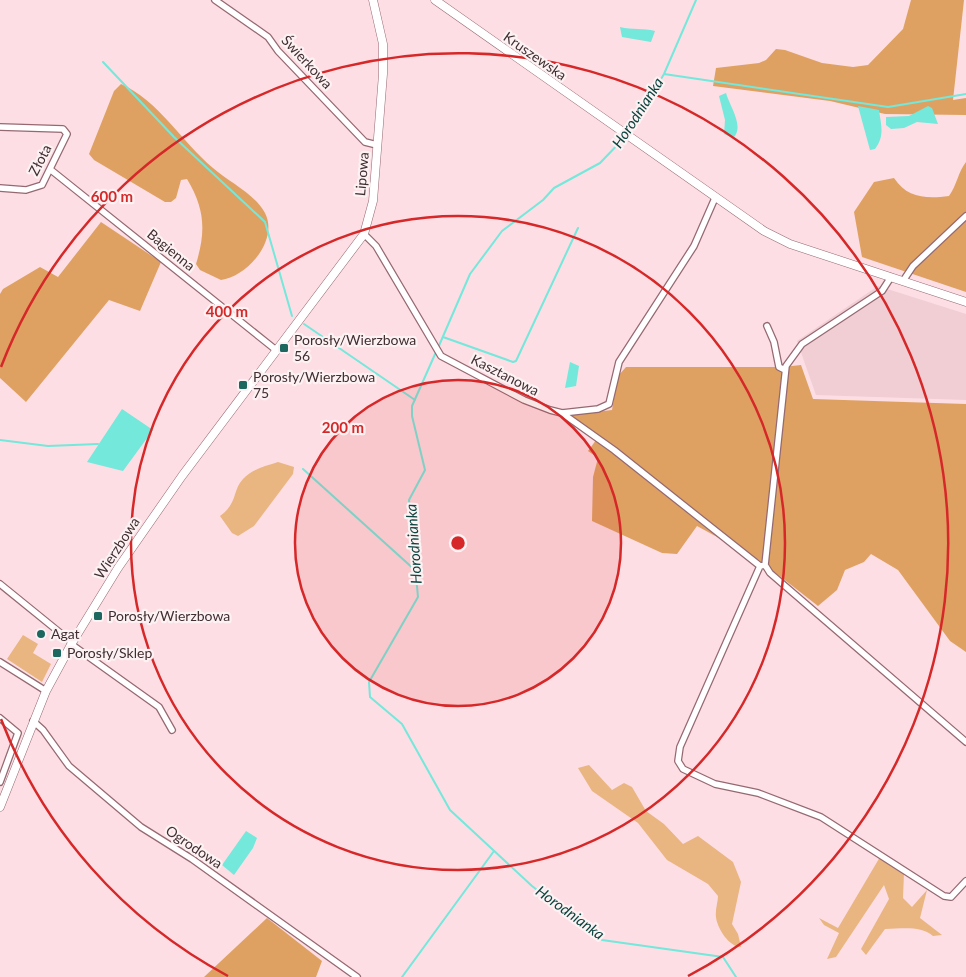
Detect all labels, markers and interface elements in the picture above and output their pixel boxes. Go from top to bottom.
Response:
street label: Kruszewska [501,28,570,83]
street label: Świerkowa [278,31,336,92]
water label: Horodnianka [608,74,667,151]
street label: Złota [25,141,55,178]
street label: Lipowa [351,151,372,197]
text: 600 m [91,187,133,205]
street label: Bagienna [144,225,199,274]
text: 400 m [206,302,248,320]
place label: Porosły/Wierzbowa 56 [294,331,416,364]
marker: Porosły/Wierzbowa 56 [278,342,290,354]
street label: Kasztanowa [468,350,542,399]
place label: Porosły/Wierzbowa 75 [253,368,375,401]
marker: Porosły/Wierzbowa 75 [237,379,249,391]
text: 200 m [322,418,364,436]
water label: Horodnianka [401,503,425,585]
street label: Wierzbowa [90,514,143,582]
centre of rings [449,534,467,552]
place label: Porosły/Wierzbowa [108,607,230,624]
marker: Porosły/Wierzbowa [92,610,104,622]
place label: Agat [51,625,80,642]
marker: Agat [35,628,47,640]
place label: Porosły/Sklep [67,644,152,661]
marker: Porosły/Sklep [51,647,63,659]
street label: Ogrodowa [163,821,226,872]
water label: Horodnianka [533,881,609,943]

